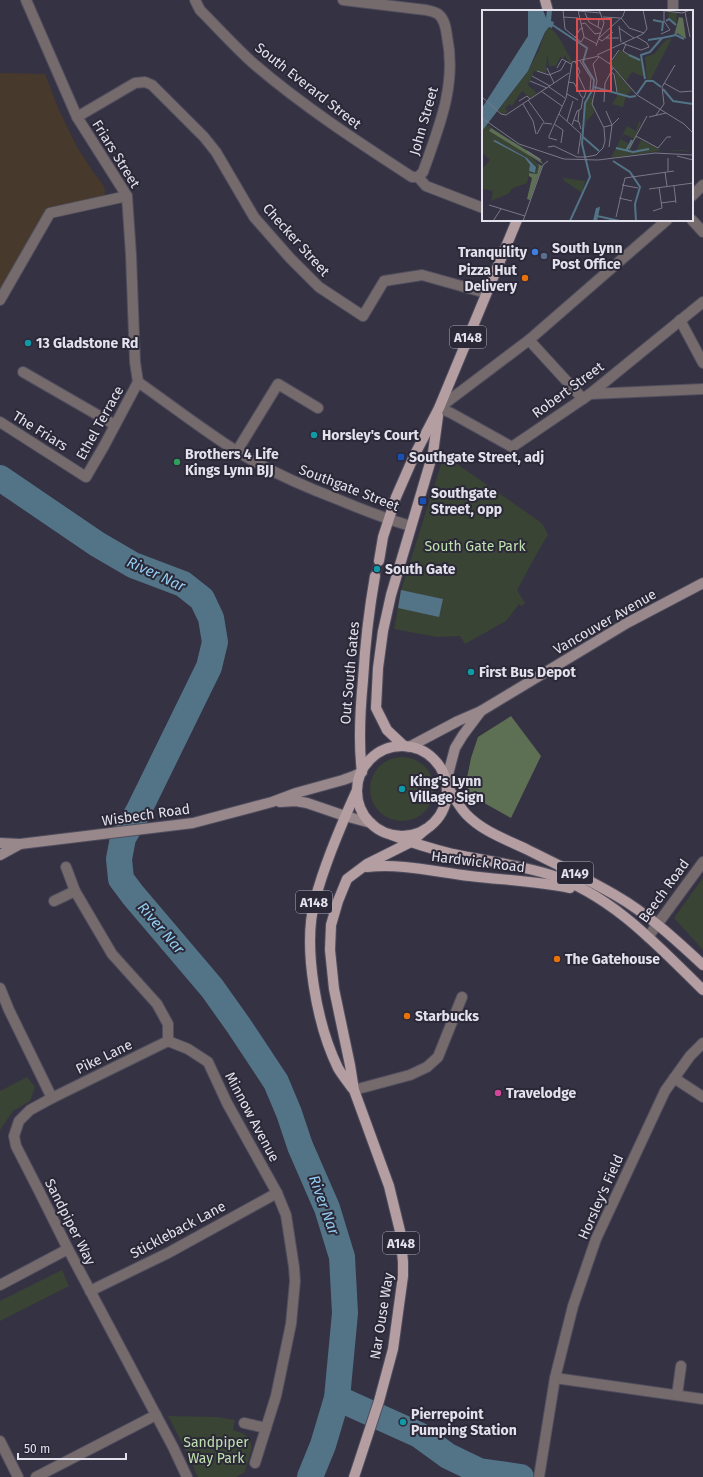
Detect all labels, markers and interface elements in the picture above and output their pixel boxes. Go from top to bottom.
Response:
inset map [482,10,693,221]
street label: South Everard Street [251,39,365,133]
street label: John Street [406,84,442,157]
street label: Friars Street [88,117,144,192]
street label: Checker Street [259,200,334,281]
place label: South Lynn Post Office [552,240,623,273]
place label: Tranquility [458,244,528,261]
marker: Tranquility [530,247,540,257]
marker: South Lynn Post Office [539,251,549,261]
place label: Pizza Hut Delivery [458,262,518,295]
marker: Pizza Hut Delivery [520,273,530,283]
road number: A148 [450,326,486,348]
place label: 13 Gladstone Rd [36,335,138,352]
marker: 13 Gladstone Rd [23,338,33,348]
street label: Robert Street [529,358,608,422]
street label: Ethel Terrace [73,383,127,463]
street label: The Friars [9,407,71,455]
place label: Horsley's Court [322,427,420,444]
marker: Horsley's Court [309,430,319,440]
place label: Brothers 4 Life Kings Lynn BJJ [185,446,279,479]
place label: Southgate Street, adj [409,449,544,466]
marker: Southgate Street, adj [396,452,406,462]
marker: Brothers 4 Life Kings Lynn BJJ [172,457,182,467]
street label: Southgate Street [296,461,402,515]
place label: Southgate Street, opp [431,485,502,518]
marker: Southgate Street, opp [418,496,428,506]
park label: South Gate Park [424,538,526,555]
water label: River Nar [124,553,189,596]
place label: South Gate [385,561,456,578]
marker: South Gate [372,564,382,574]
street label: Vancouver Avenue [551,586,659,658]
street label: Out South Gates [337,621,363,725]
place label: First Bus Depot [479,664,576,681]
marker: First Bus Depot [466,667,476,677]
place label: King's Lynn Village Sign [409,773,484,806]
marker: King's Lynn Village Sign [397,784,407,794]
street label: Wisbech Road [101,800,191,830]
street label: Hardwick Road [430,848,526,876]
street label: Beech Road [635,856,693,926]
road number: A149 [557,862,593,884]
road number: A148 [296,891,332,913]
water label: River Nar [134,899,189,958]
place label: The Gatehouse [565,951,660,968]
marker: The Gatehouse [552,954,562,964]
place label: Starbucks [415,1008,479,1025]
marker: Starbucks [402,1011,412,1021]
street label: Pike Lane [73,1036,135,1078]
street label: Minnow Avenue [221,1069,283,1165]
place label: Travelodge [506,1085,577,1102]
marker: Travelodge [493,1088,503,1098]
street label: Horsley's Field [575,1152,627,1242]
water label: River Nar [305,1173,344,1238]
street label: Sandpiper Way [41,1176,99,1268]
street label: Stickleback Lane [127,1198,229,1262]
road number: A148 [383,1232,419,1254]
street label: Nar Ouse Way [367,1271,397,1361]
place label: Pierrepoint Pumping Station [411,1406,517,1439]
marker: Pierrepoint Pumping Station [398,1417,408,1427]
park label: Sandpiper Way Park [183,1434,249,1467]
scale bar [18,1435,126,1461]
text: 50 m [24,1442,50,1456]

